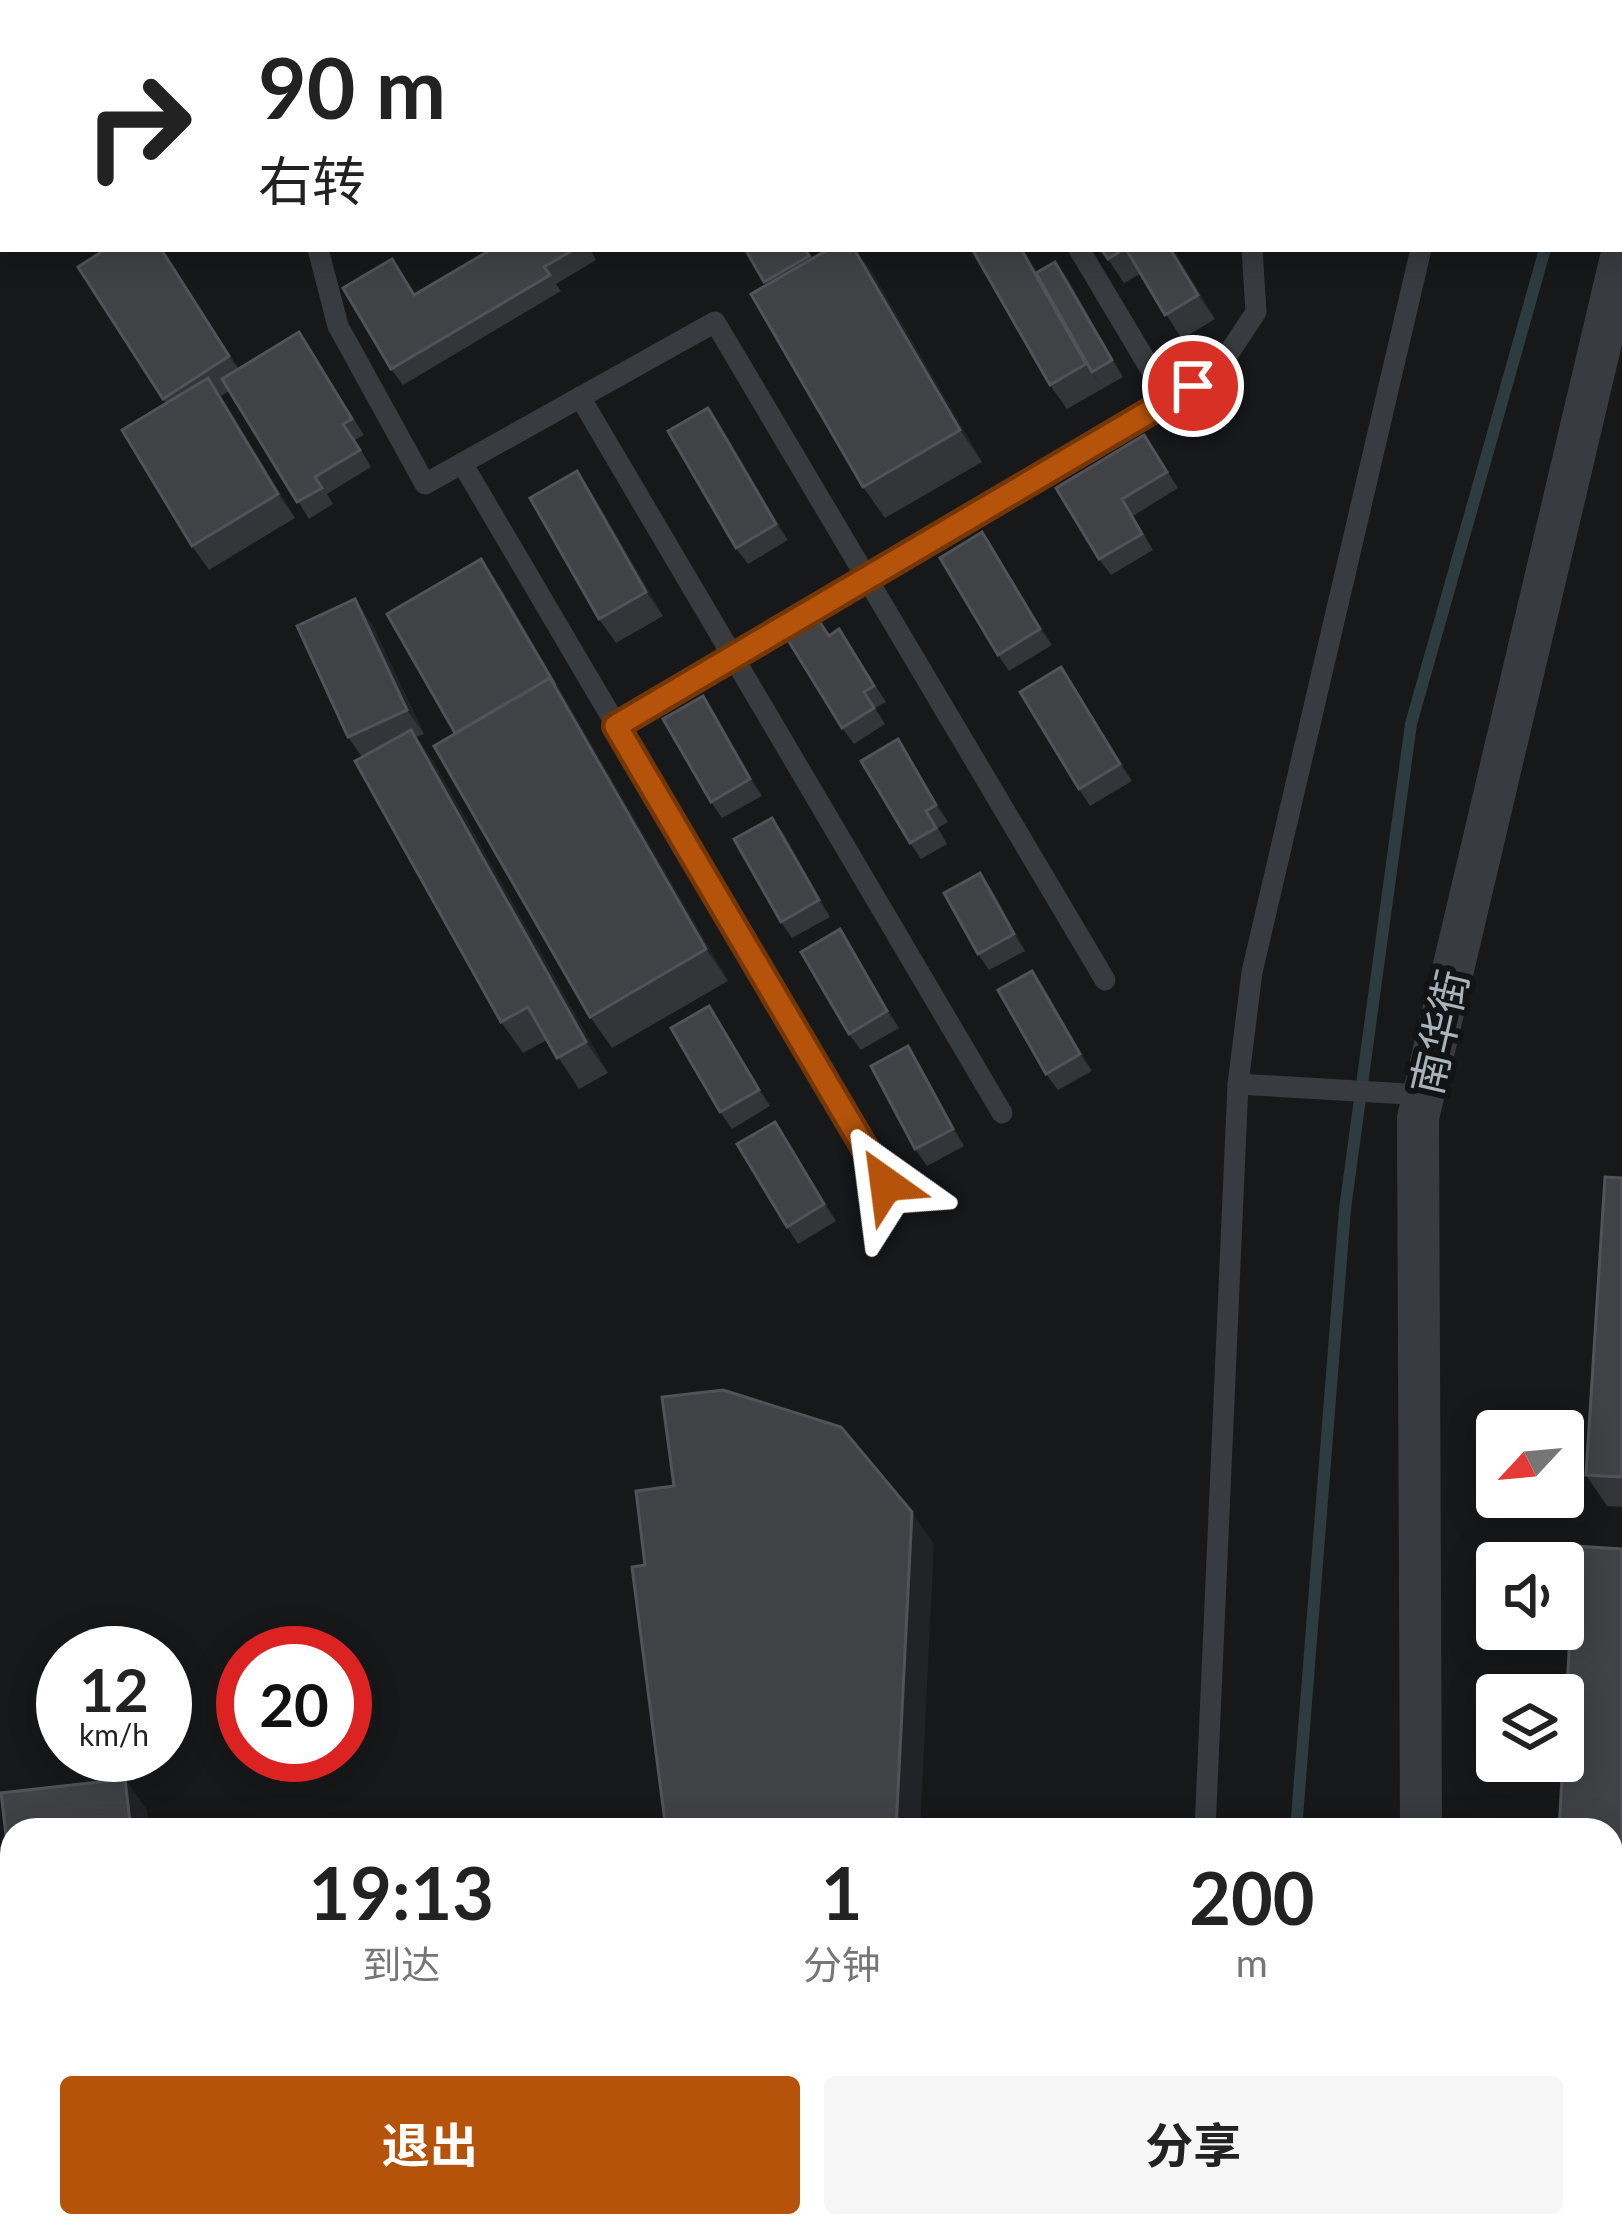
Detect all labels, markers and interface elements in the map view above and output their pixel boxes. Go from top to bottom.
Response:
text: 90 m [258,36,446,137]
icon: right [60,48,216,204]
text: 右转 [258,148,366,213]
pin [1142,335,1244,437]
icon: arrive [1160,353,1226,419]
street label: 南华街 [1400,965,1478,1099]
position arrow [823,1121,949,1247]
north arrow [1476,1410,1584,1518]
map controls [1476,1410,1584,1782]
button: sound [1476,1542,1584,1650]
speed limit sign: 20 [216,1626,372,1782]
text: 12 [79,1653,149,1725]
button: layers [1476,1674,1584,1782]
text: km/h [79,1716,149,1752]
text: 19:13 [309,1849,494,1935]
text: 1 [821,1849,863,1935]
text: 200 [1189,1854,1314,1940]
text: m [1236,1939,1268,1985]
text: 到达 [362,1941,440,1987]
text: 分钟 [803,1941,881,1987]
button: 退出 [60,2076,800,2214]
button: 分享 [824,2076,1563,2214]

